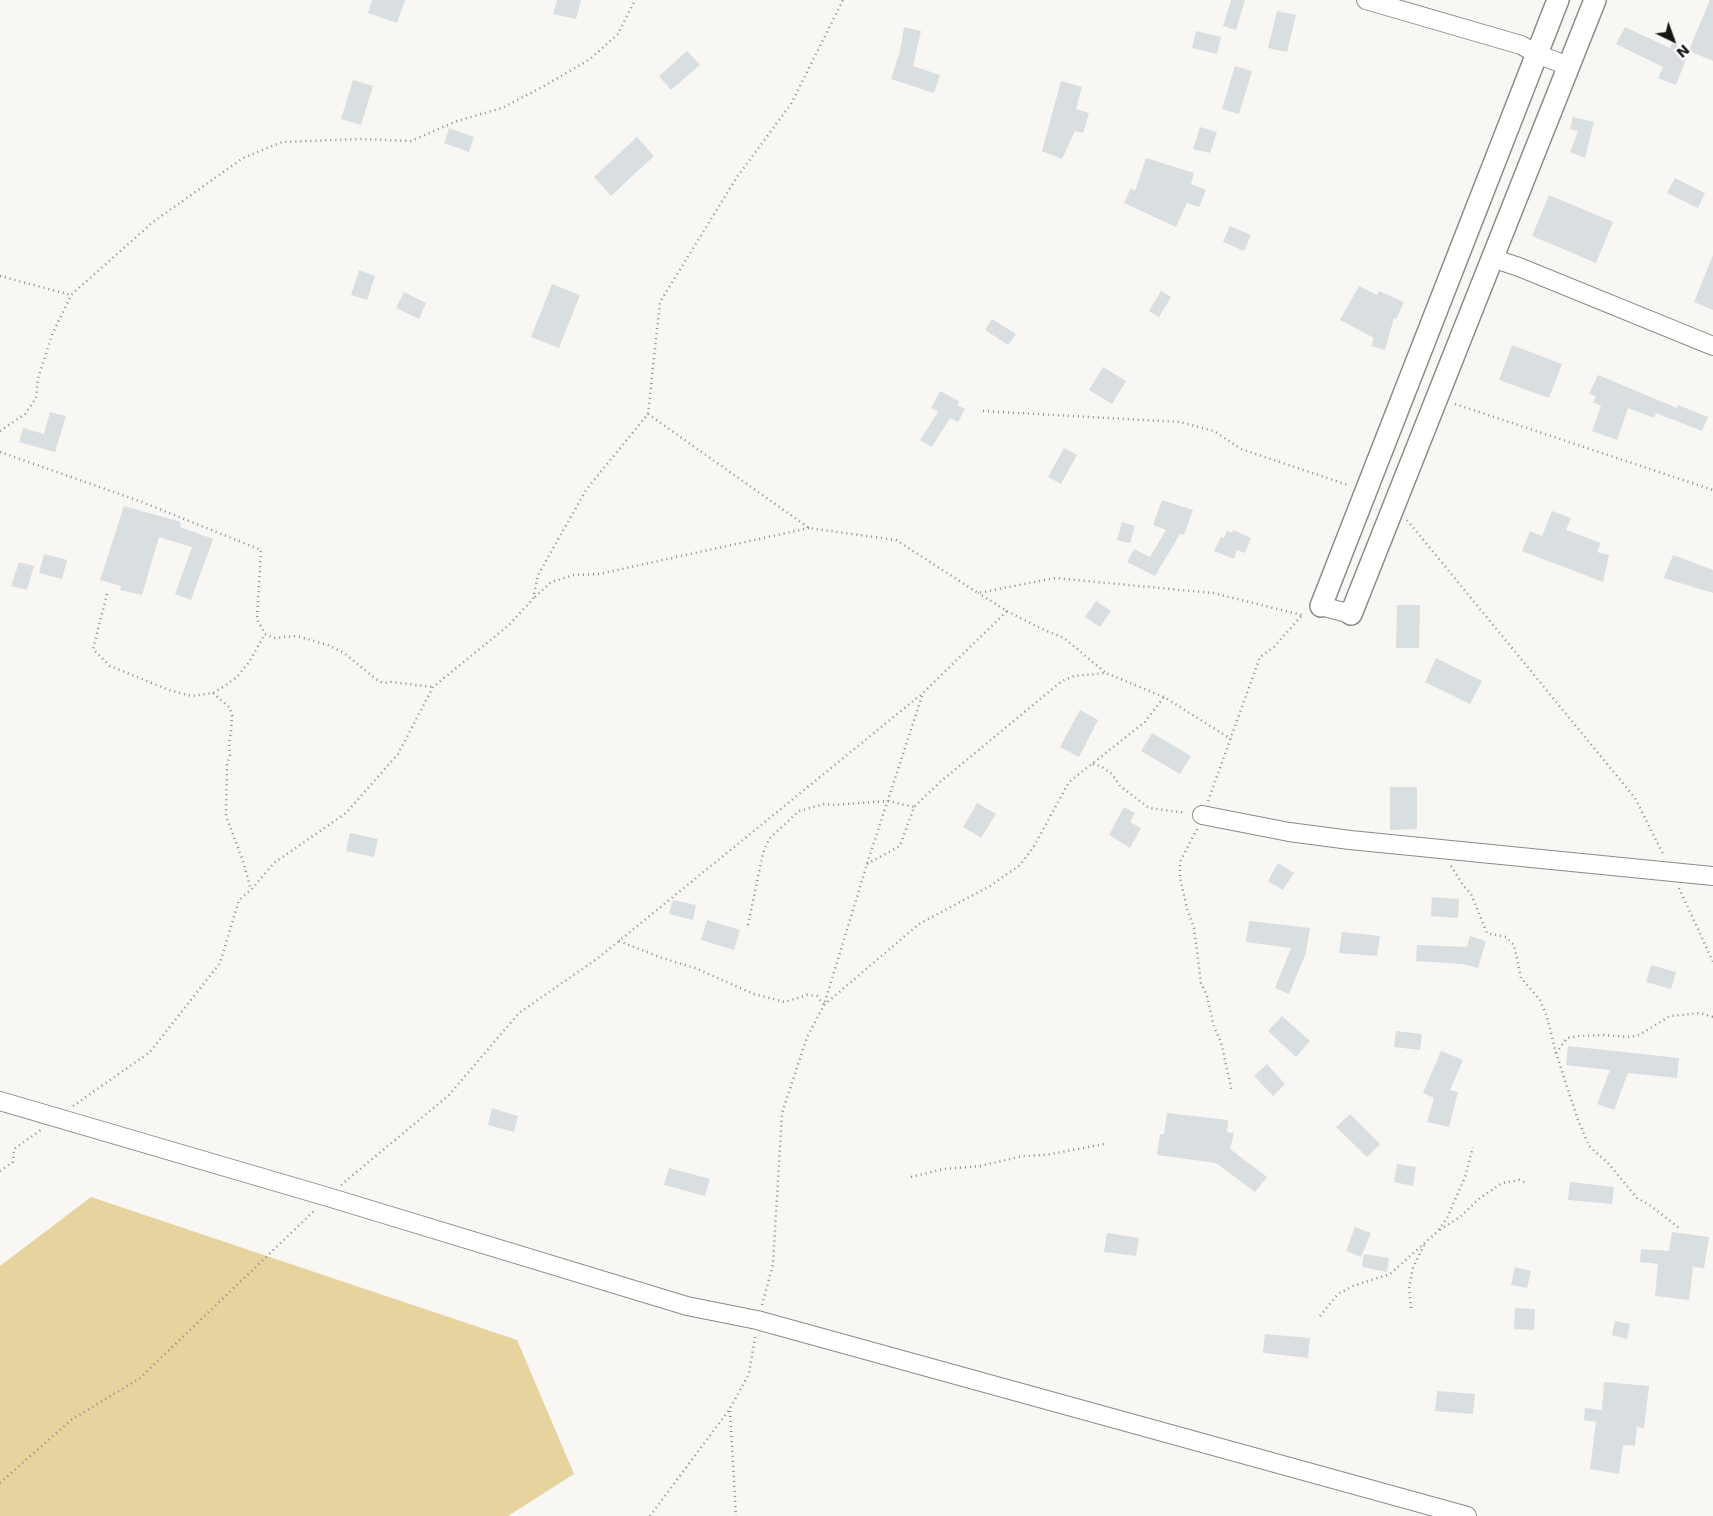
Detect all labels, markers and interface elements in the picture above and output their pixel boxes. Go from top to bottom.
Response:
north arrow [1648,15,1698,65]
text: N [1673,41,1693,61]

